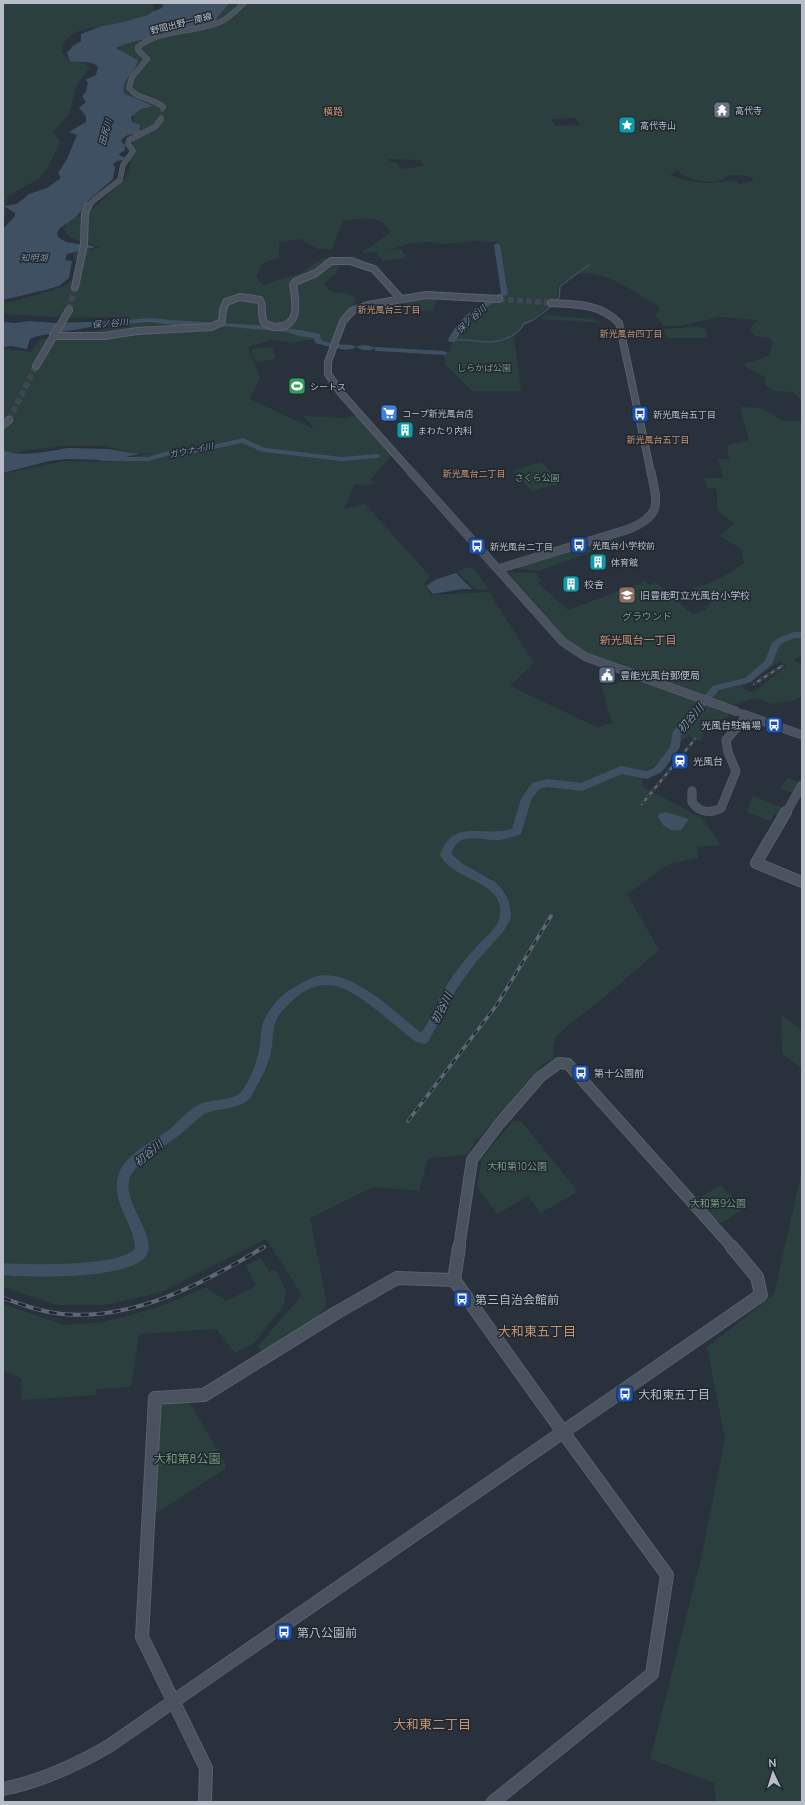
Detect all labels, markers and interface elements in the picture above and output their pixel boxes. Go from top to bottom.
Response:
street label: 野間出野一庫線 [149,9,214,37]
temple icon: 高代寺 [712,100,732,120]
district label: 横路 [323,104,343,118]
place label: 高代寺 [735,104,762,117]
place icon: 高代寺山 [617,115,637,135]
water label: 田尻川 [95,116,115,147]
place label: 高代寺山 [640,119,676,132]
water label: 知明湖 [20,251,49,264]
water label: 保ノ谷川 [453,301,489,336]
district label: 新光風台三丁目 [357,303,421,316]
water label: 保ノ谷川 [91,315,129,331]
district label: 新光風台四丁目 [599,327,663,340]
park label: しらかば公園 [457,361,511,374]
sports icon: シートス [287,376,307,396]
place label: シートス [310,380,346,393]
supermarket icon: コープ新光風台店 [379,403,399,423]
bus stop icon: 新光風台五丁目 [630,404,650,424]
place label: コープ新光風台店 [402,407,473,420]
place label: 新光風台五丁目 [653,408,716,421]
building icon: まわたり内科 [395,420,415,440]
place label: まわたり内科 [418,424,472,437]
district label: 新光風台五丁目 [626,433,690,446]
water label: ガウナイ川 [168,439,215,461]
district label: 新光風台二丁目 [442,467,506,480]
park label: さくら公園 [514,471,560,484]
bus stop icon: 光風台小学校前 [569,535,589,555]
bus stop icon: 新光風台二丁目 [467,536,487,556]
place label: 光風台小学校前 [592,539,655,552]
place label: 新光風台二丁目 [490,540,553,553]
building icon: 体育館 [588,552,608,572]
place label: 体育館 [611,556,638,569]
building icon: 校舎 [561,574,581,594]
place label: 校舎 [584,577,604,591]
school or university icon: 旧豊能町立光風台小学校 [617,585,637,605]
place label: 旧豊能町立光風台小学校 [640,588,750,602]
park label: グラウンド [622,609,672,623]
district label: 新光風台一丁目 [600,632,677,647]
public building icon: 豊能光風台郵便局 [597,665,617,685]
place label: 豊能光風台郵便局 [620,668,700,682]
water label: 初谷川 [674,700,707,735]
bus stop icon: 光風台駐輪場 [764,715,784,735]
place label: 光風台駐輪場 [701,718,761,732]
station icon: 光風台 [670,751,690,771]
place label: 光風台 [693,754,723,768]
water label: 初谷川 [427,989,455,1026]
bus stop icon: 第十公園前 [571,1063,591,1083]
place label: 第十公園前 [594,1066,644,1080]
water label: 初谷川 [131,1136,166,1169]
park label: 大和第10公園 [487,1159,547,1173]
park label: 大和第9公園 [690,1196,746,1210]
bus stop icon: 第三自治会館前 [452,1289,472,1309]
place label: 第三自治会館前 [475,1291,559,1308]
district label: 大和東五丁目 [498,1322,576,1340]
bus stop icon: 大和東五丁目 [615,1384,635,1404]
place label: 大和東五丁目 [638,1386,710,1403]
park label: 大和第8公園 [154,1450,220,1467]
bus stop icon: 第八公園前 [274,1622,294,1642]
place label: 第八公園前 [297,1624,357,1641]
district label: 大和東二丁目 [393,1715,471,1733]
north arrow [753,1753,793,1793]
text: N [768,1755,777,1770]

